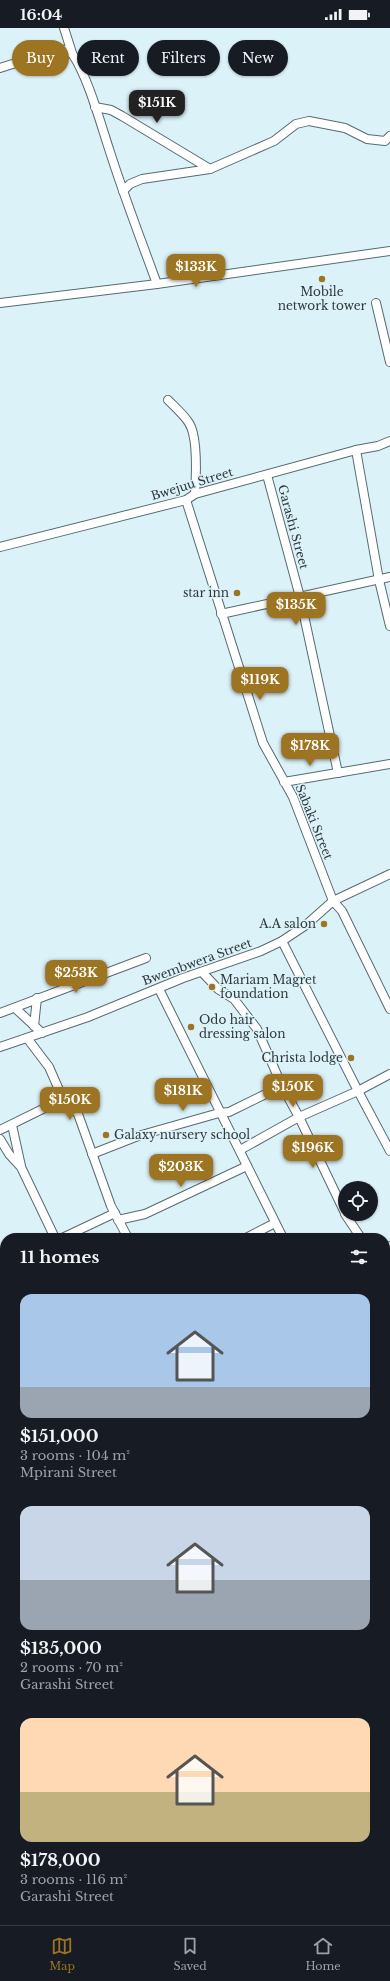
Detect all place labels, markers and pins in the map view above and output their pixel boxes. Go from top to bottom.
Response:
pin: $151K [129,90,185,124]
pin: $133K [168,254,224,288]
marker: Mobile network tower [317,274,327,284]
place label: Mobile network tower [278,284,367,313]
place label: star inn [183,585,229,600]
marker: star inn [232,588,242,598]
pin: $135K [268,592,324,626]
pin: $119K [232,667,288,701]
pin: $178K [282,733,338,767]
place label: A.A salon [258,916,316,931]
marker: A.A salon [319,919,329,929]
pin: $253K [48,960,104,994]
place label: Mariam Magret foundation [220,972,317,1001]
marker: Mariam Magret foundation [207,982,217,992]
place label: Odo hair dressing salon [199,1012,285,1041]
marker: Odo hair dressing salon [186,1022,196,1032]
place label: Christa lodge [262,1050,343,1065]
marker: Christa lodge [346,1053,356,1063]
pin: $150K [265,1074,321,1108]
pin: $181K [155,1078,211,1112]
pin: $150K [42,1087,98,1121]
place label: Galaxy nursery school [114,1127,250,1142]
marker: Galaxy nursery school [101,1130,111,1140]
pin: $196K [285,1135,341,1169]
pin: $203K [153,1154,209,1188]

